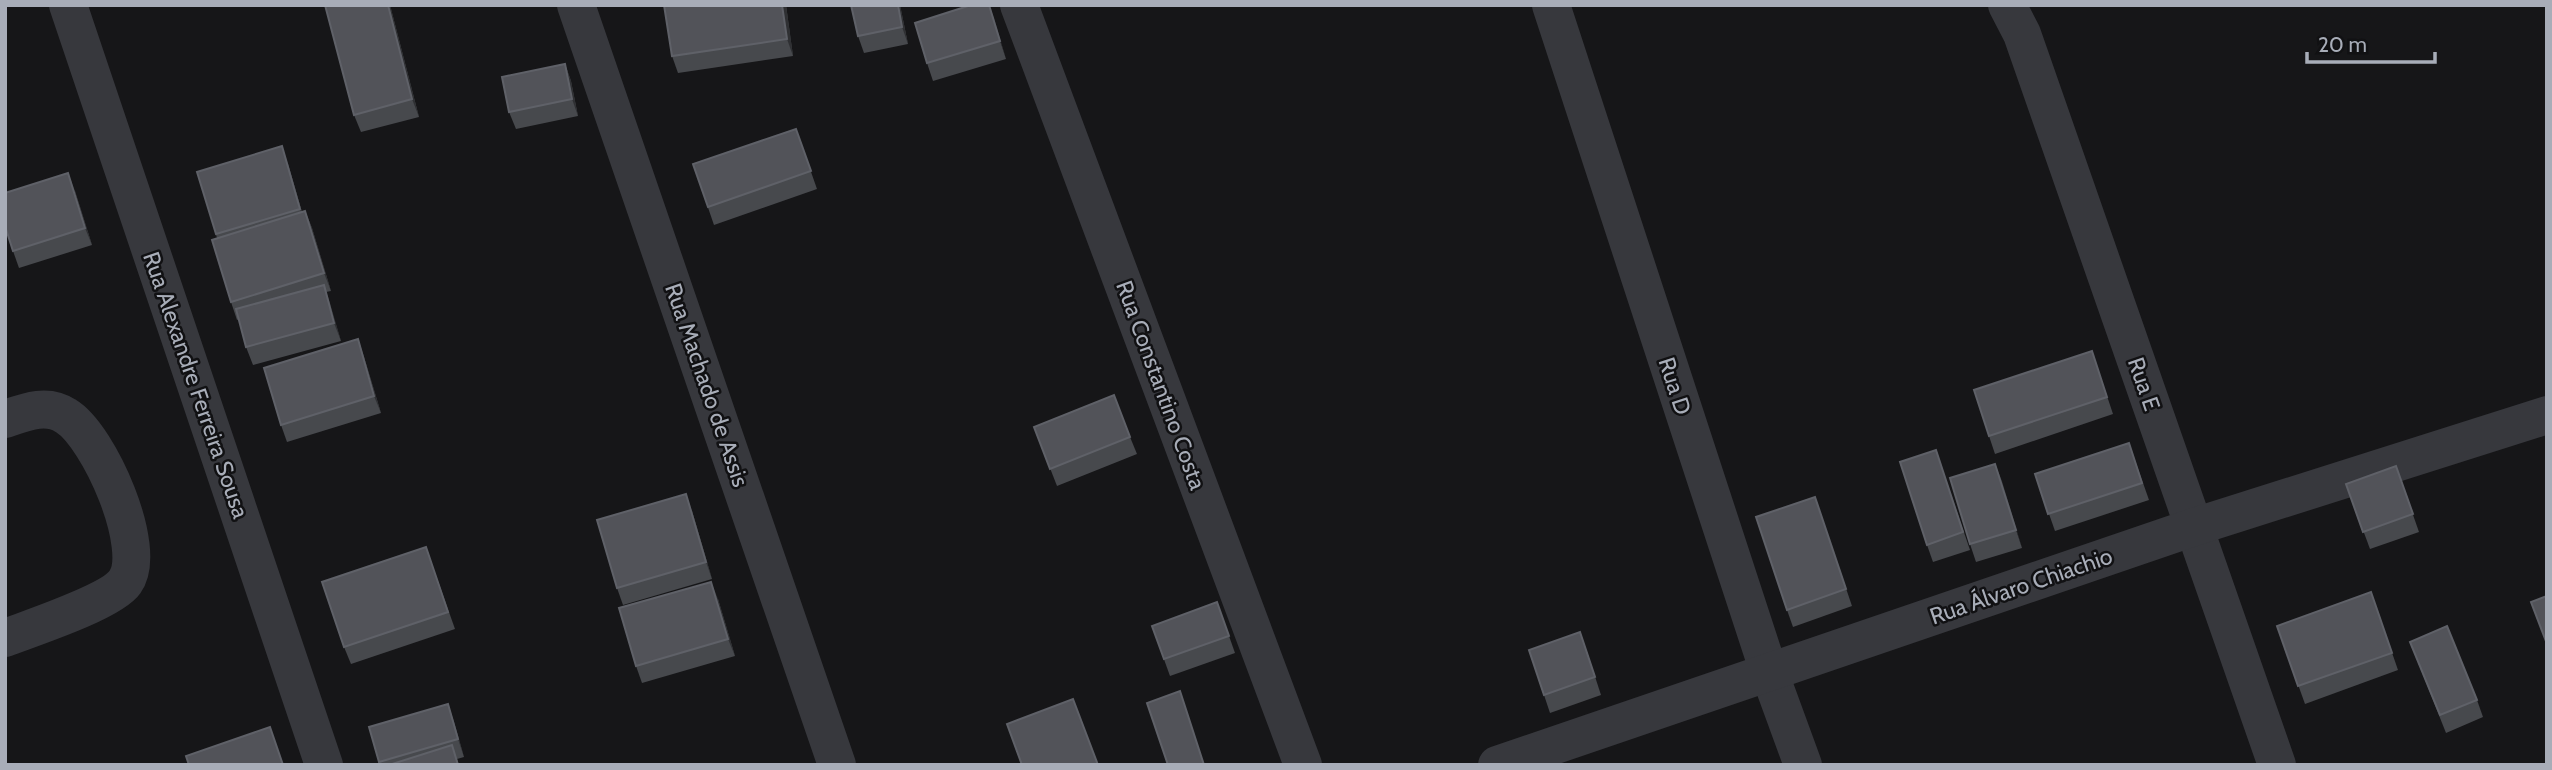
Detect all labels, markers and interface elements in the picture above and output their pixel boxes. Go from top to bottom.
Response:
scale bar [2307,21,2435,65]
text: 20 m [2318,32,2367,57]
street label: Rua Alexandre Ferreira Sousa [137,248,255,522]
street label: Rua Constantino Costa [1110,277,1212,493]
street label: Rua Machado de Assis [659,280,755,490]
street label: Rua D [1653,354,1697,418]
street label: Rua E [2122,354,2166,414]
street label: Rua Álvaro Chiachio [1926,541,2116,630]

